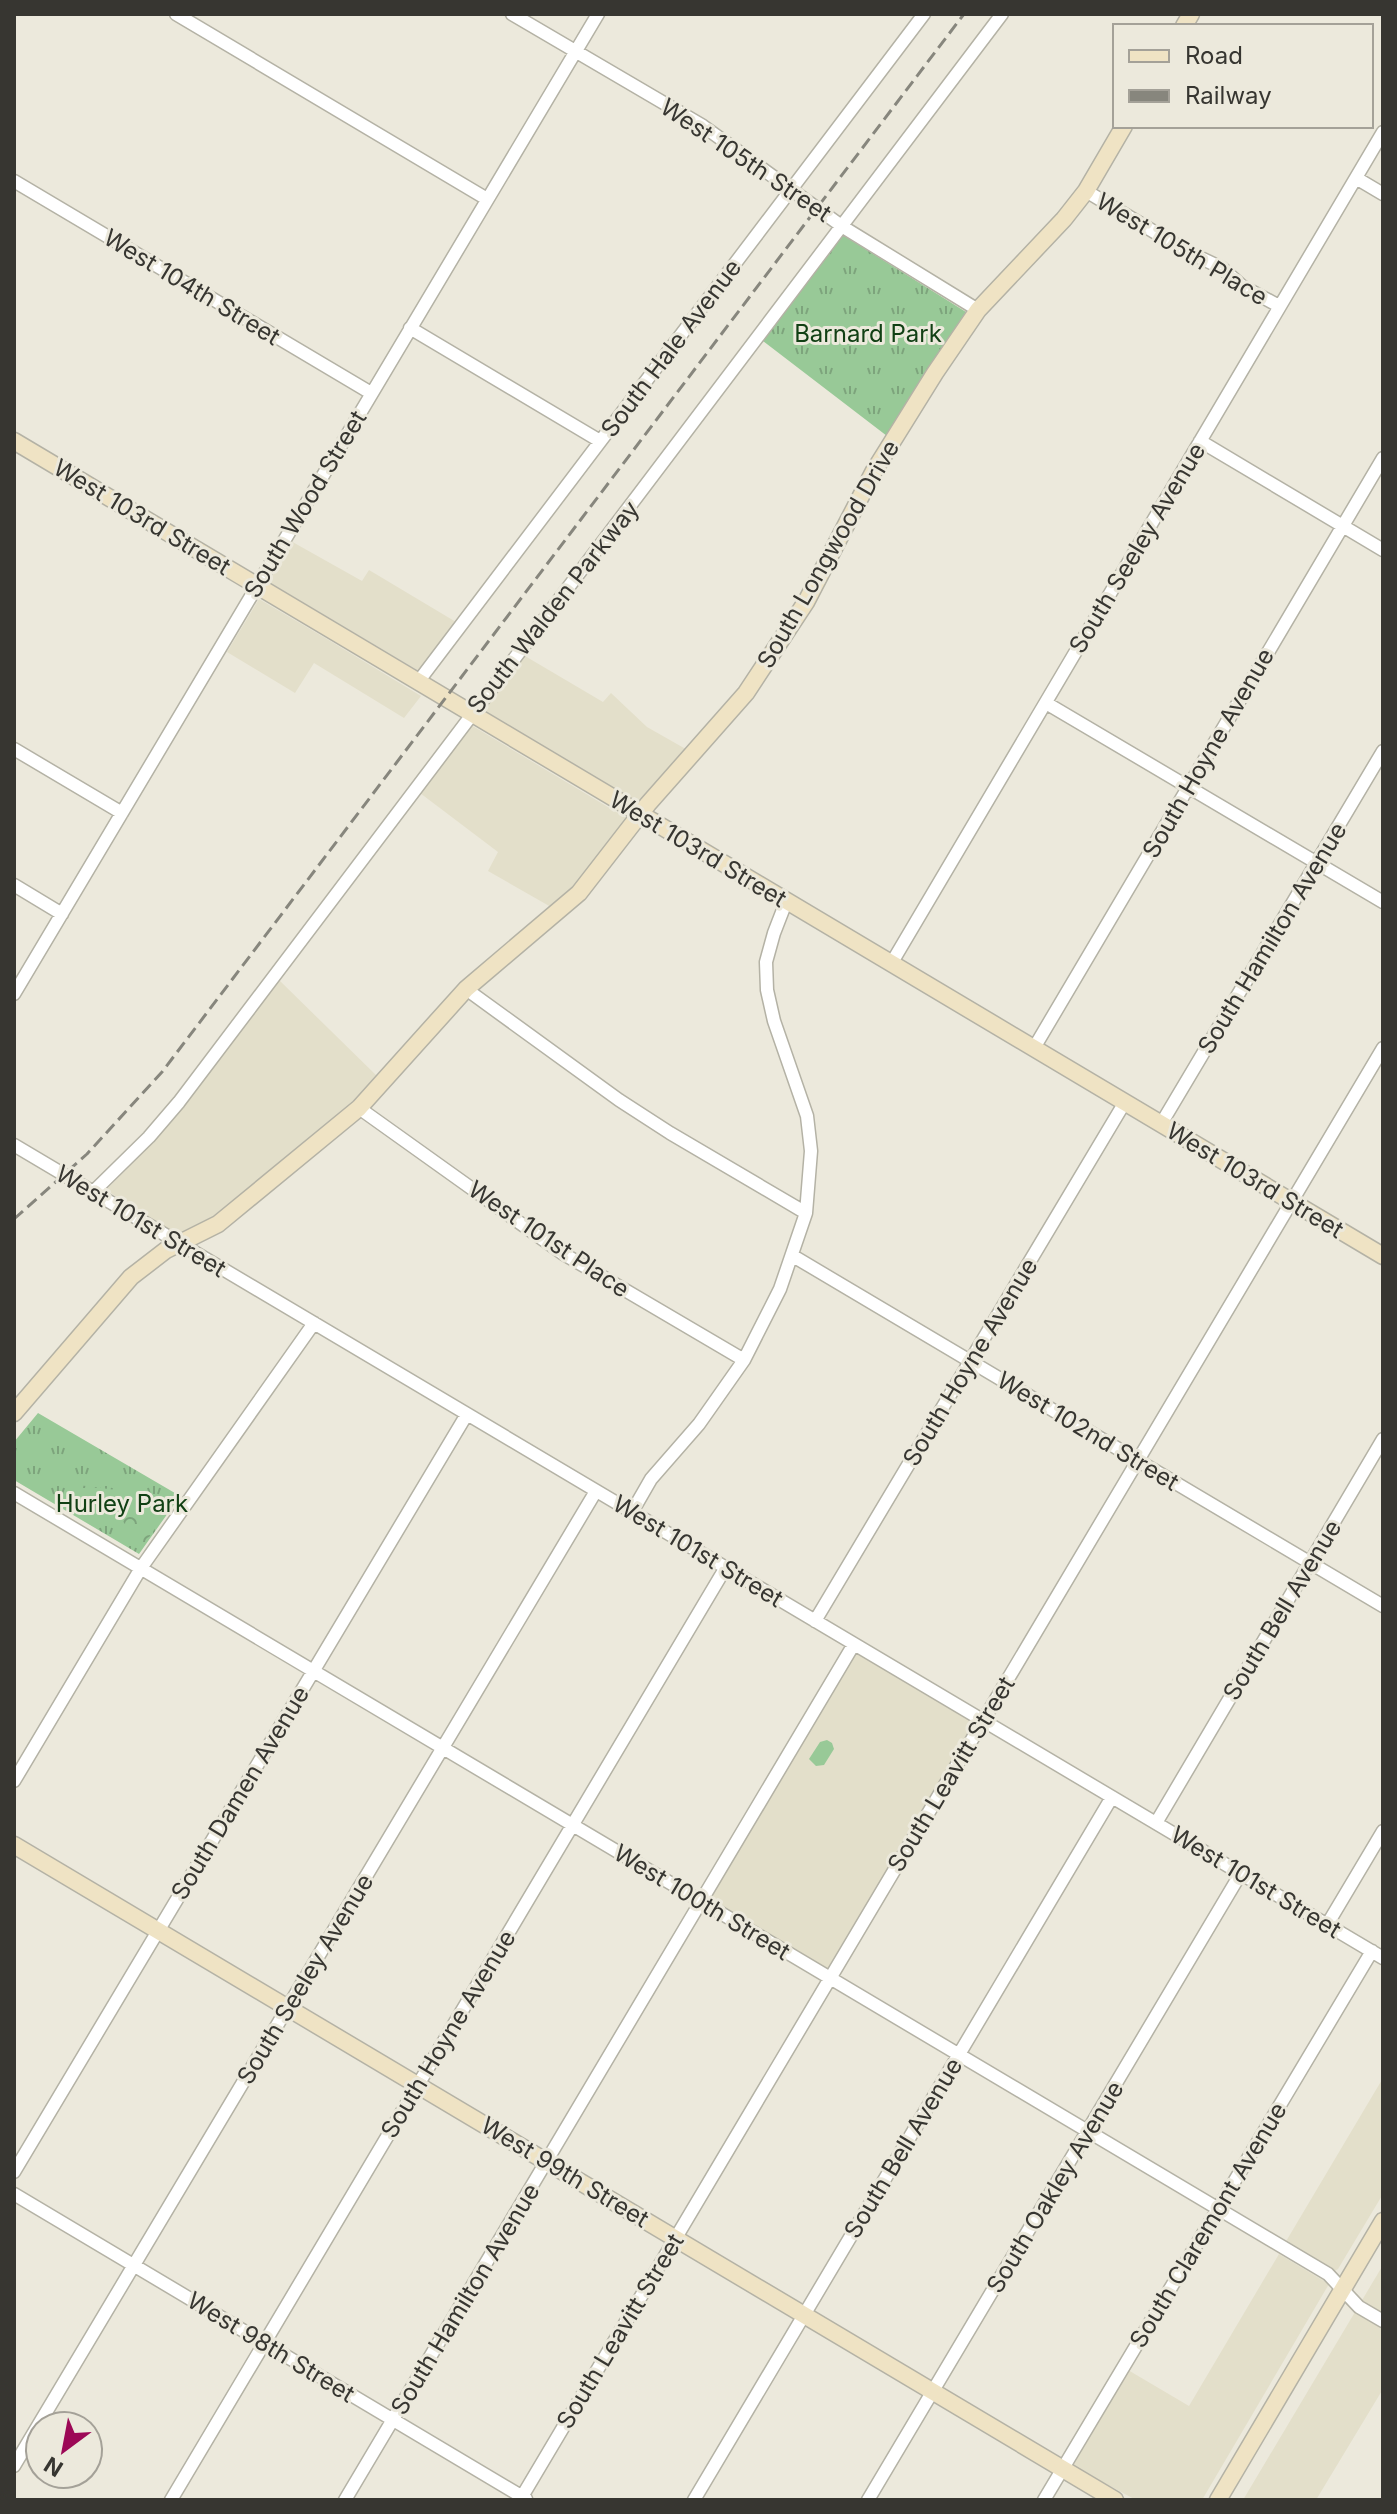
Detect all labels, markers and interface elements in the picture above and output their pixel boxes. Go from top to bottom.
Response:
legend [1113,24,1373,128]
text: Road [1185,41,1243,70]
text: Railway [1185,81,1272,110]
street label: West 105th Street [655,92,837,228]
street label: West 105th Place [1091,187,1273,311]
street label: West 104th Street [99,223,286,351]
street label: South Hale Avenue [595,253,747,443]
park label: Barnard Park [794,319,942,348]
street label: South Wood Street [238,405,372,603]
street label: South Longwood Drive [751,435,905,673]
street label: South Seeley Avenue [1063,438,1211,658]
street label: West 103rd Street [48,453,236,581]
street label: South Walden Parkway [461,495,645,719]
street label: South Hoyne Avenue [1136,643,1280,863]
street label: West 103rd Street [604,785,792,913]
street label: South Hamilton Avenue [1192,817,1352,1059]
street label: West 103rd Street [1161,1116,1349,1244]
street label: West 101st Street [51,1159,231,1283]
street label: West 101st Place [463,1174,635,1304]
street label: South Hoyne Avenue [896,1253,1044,1471]
street label: West 102nd Street [992,1365,1184,1497]
park label: Hurley Park [56,1489,188,1518]
street label: West 101st Street [608,1489,788,1613]
street label: South Bell Avenue [1217,1515,1347,1705]
street label: South Leavitt Street [881,1671,1021,1877]
street label: South Damen Avenue [165,1681,315,1905]
street label: West 101st Street [1166,1820,1346,1944]
street label: West 100th Street [609,1838,796,1966]
street label: South Seeley Avenue [231,1869,379,2089]
street label: South Hoyne Avenue [374,1925,522,2143]
street label: South Bell Avenue [838,2053,968,2243]
street label: South Oakley Avenue [980,2076,1130,2298]
street label: South Claremont Avenue [1123,2097,1293,2353]
street label: West 99th Street [476,2111,654,2234]
street label: South Hamilton Avenue [385,2178,545,2420]
street label: South Leavitt Street [550,2228,690,2434]
street label: West 98th Street [182,2286,360,2408]
north arrow [24,2410,104,2490]
text: N [39,2451,67,2482]

